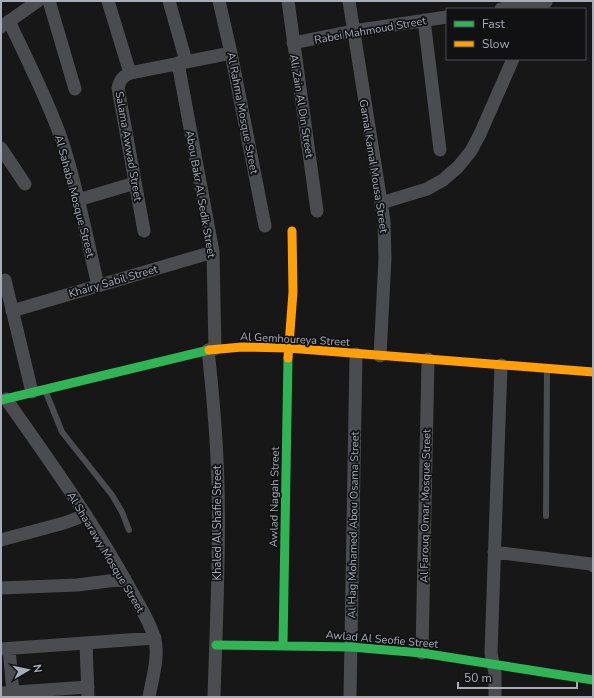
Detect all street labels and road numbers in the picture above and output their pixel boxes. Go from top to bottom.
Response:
street label: Rabei Mahmoud Street [313,13,427,48]
street label: Al Rahma Mosque Street [223,51,262,175]
street label: Ali Zain Al Din Street [286,53,317,159]
street label: Salama Awwad Street [111,90,146,202]
street label: Gamal Kamal Mousa Street [356,98,391,234]
street label: Abou Bakr Al Sedik Street [182,129,219,259]
street label: Al Sahaba Mosque Street [51,133,98,259]
street label: Khairy Sabil Street [67,262,160,301]
street label: Al Gemhoureya Street [240,329,350,350]
street label: Al Farouq Omar Mosque Street [417,429,434,583]
street label: Al Hag Mohamed Abou Osama Street [344,431,363,619]
street label: Awlad Nagah Street [266,446,283,547]
street label: Khaled Al Shafie Street [210,465,225,581]
street label: Al Shaarawy Mosque Street [63,489,148,616]
street label: Awlad Al Seofie Street [325,627,439,652]

